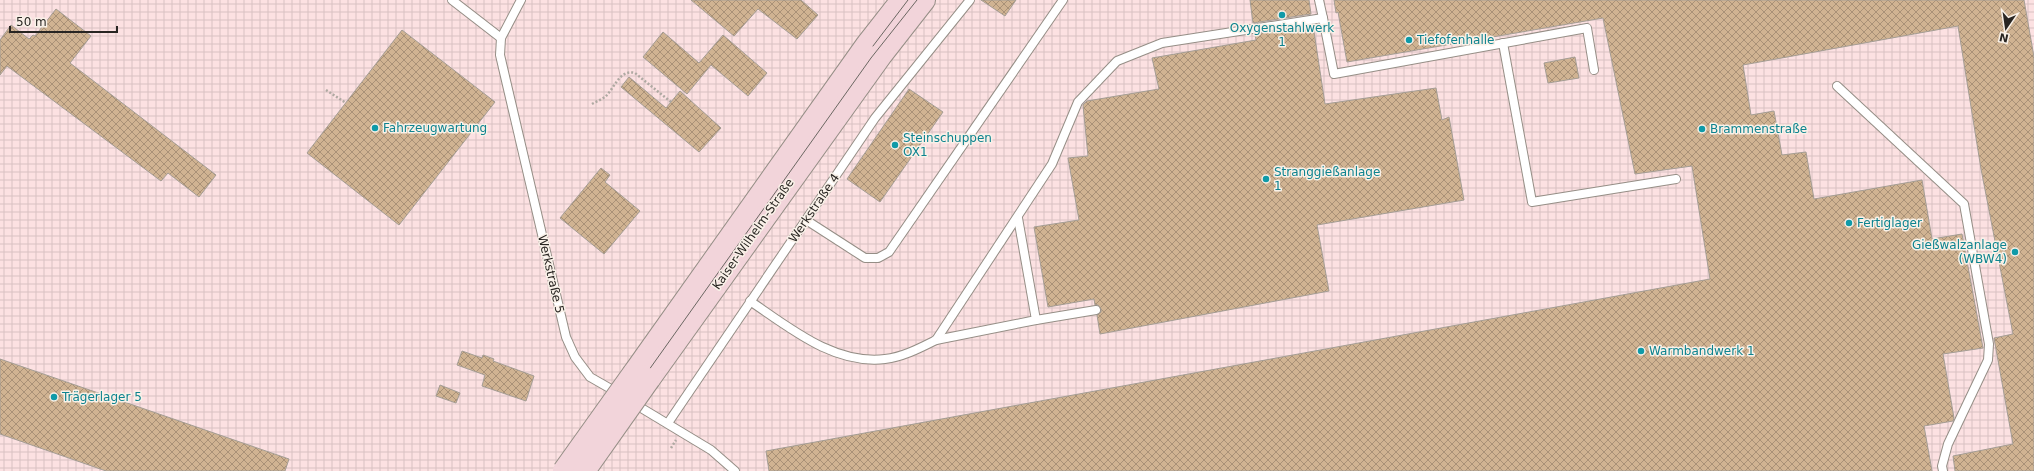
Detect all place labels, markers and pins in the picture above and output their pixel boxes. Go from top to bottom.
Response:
marker: Oxygenstahlwerk 1 [1277,10,1287,20]
place label: Oxygenstahlwerk 1 [1230,21,1334,49]
place label: Tiefofenhalle [1416,33,1494,47]
marker: Tiefofenhalle [1404,35,1414,45]
place label: Fahrzeugwartung [383,121,487,135]
place label: Brammenstraße [1710,122,1807,136]
marker: Fahrzeugwartung [370,123,380,133]
marker: Brammenstraße [1697,124,1707,134]
place label: Steinschuppen OX1 [903,131,992,159]
marker: Steinschuppen OX1 [890,140,900,150]
place label: Stranggießanlage 1 [1274,165,1380,193]
marker: Stranggießanlage 1 [1261,174,1271,184]
place label: Fertiglager [1857,216,1922,230]
marker: Fertiglager [1844,218,1854,228]
place label: Gießwalzanlage (WBW4) [1912,238,2007,266]
marker: Gießwalzanlage (WBW4) [2010,247,2020,257]
place label: Warmbandwerk 1 [1649,344,1755,358]
marker: Warmbandwerk 1 [1636,346,1646,356]
place label: Trägerlager 5 [61,390,142,404]
marker: Trägerlager 5 [49,392,59,402]

